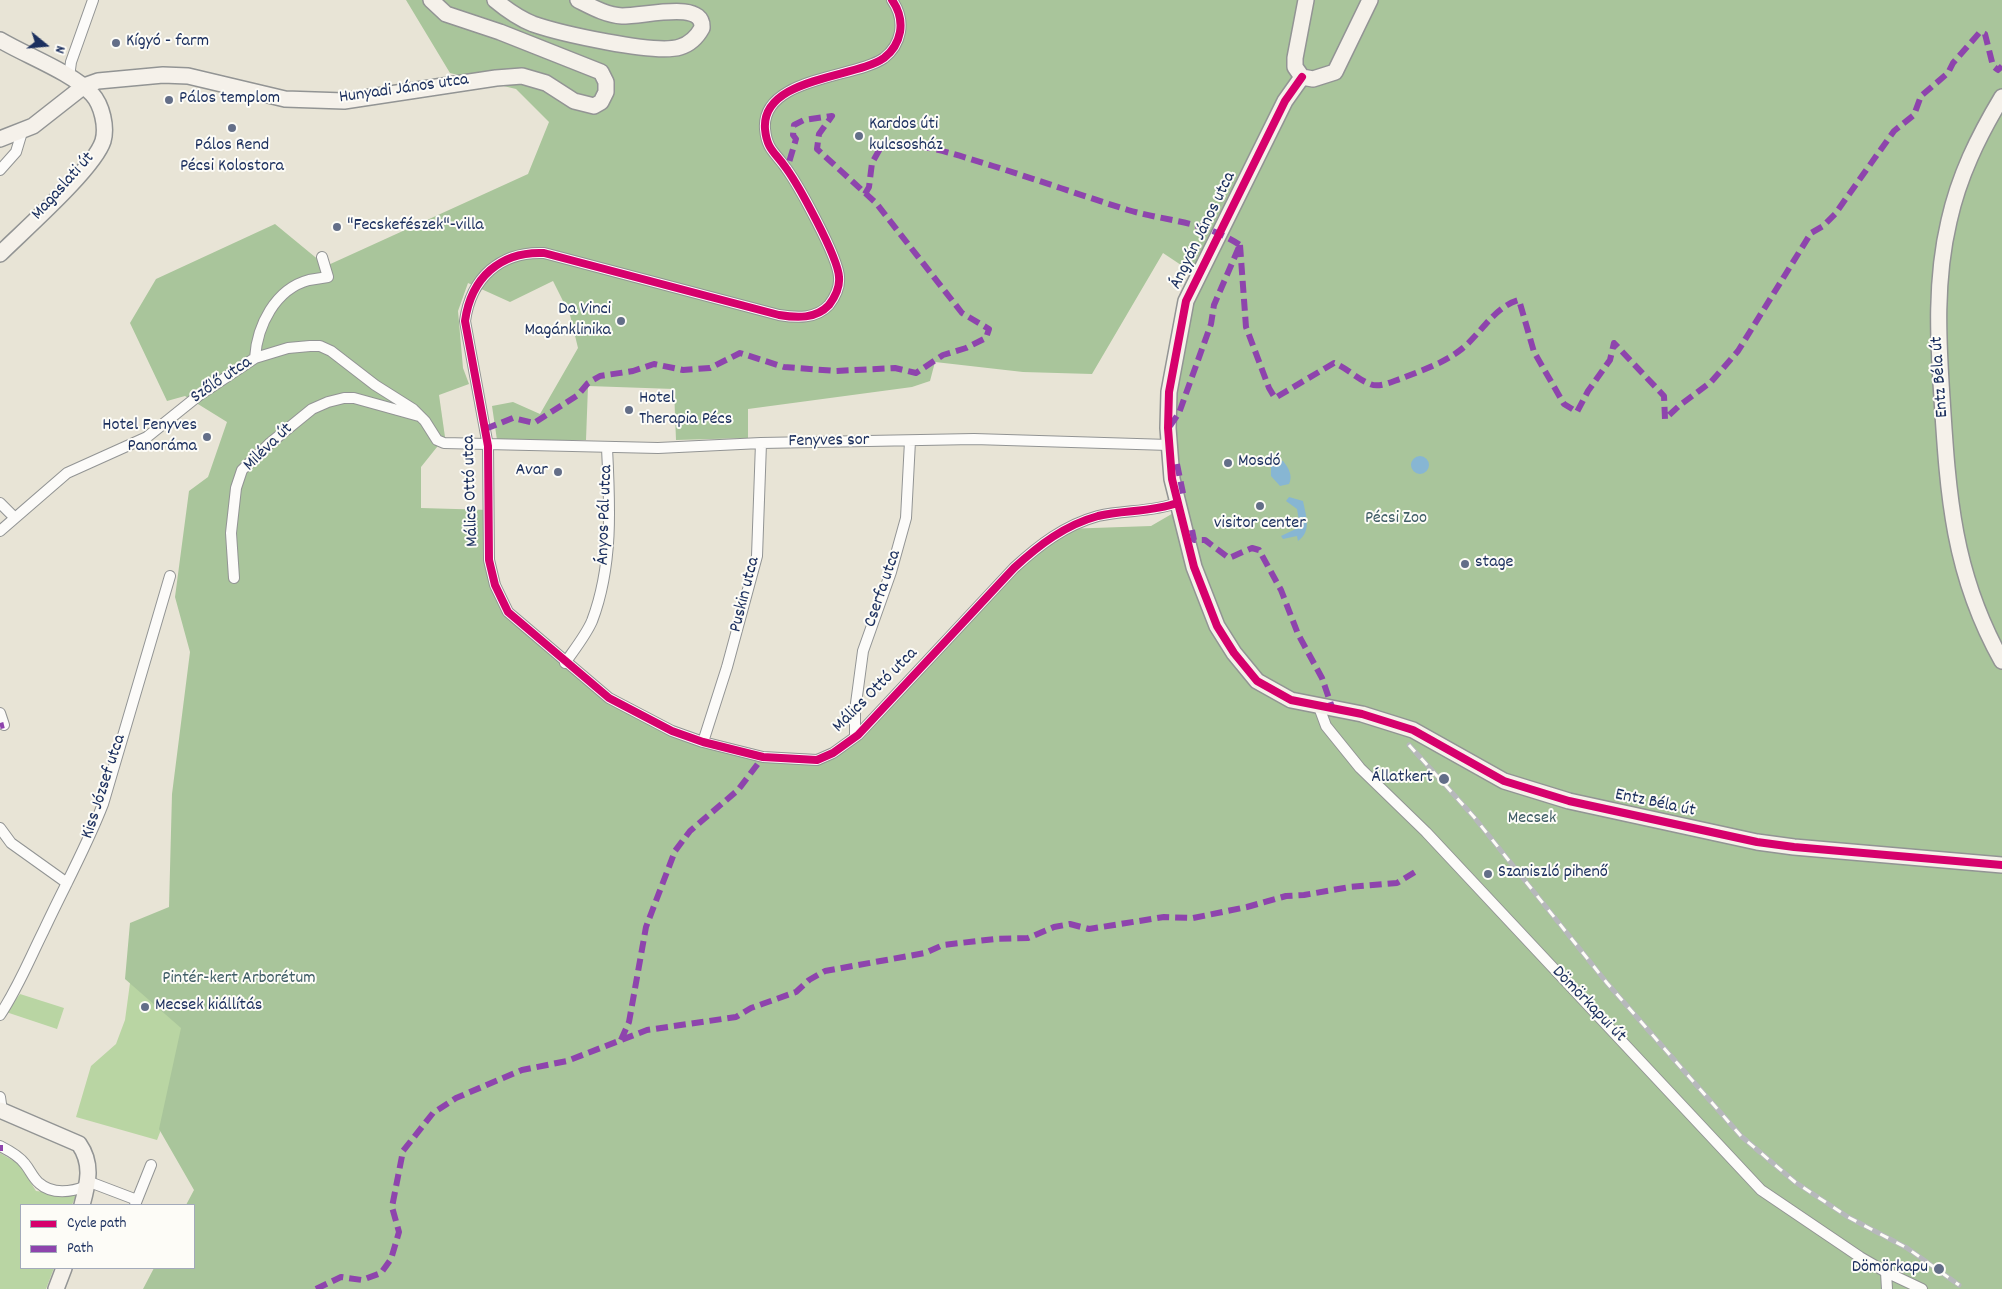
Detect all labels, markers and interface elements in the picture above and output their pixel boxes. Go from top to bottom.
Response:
north arrow [20,20,70,70]
place label: Kígyó - farm [126,32,209,54]
marker: Kígyó - farm [110,37,122,49]
text: N [49,43,70,56]
street label: Hunyadi János utca [338,70,470,110]
place label: Pálos templom [179,89,280,111]
marker: Pálos templom [163,94,175,106]
place label: Kardos úti kulcsosház [869,115,943,158]
marker: Pálos Rend Pécsi Kolostora [226,122,238,134]
marker: Kardos úti kulcsosház [853,130,865,142]
place label: Pálos Rend Pécsi Kolostora [180,136,284,178]
street label: Magaslati út [28,149,100,225]
street label: Ángyán János utca [1166,169,1242,293]
place label: "Fecskefészek"-villa [347,216,484,238]
marker: "Fecskefészek"-villa [331,221,343,233]
place label: Da Vinci Magánklinika [524,300,611,342]
marker: Da Vinci Magánklinika [615,315,627,327]
street label: Entz Béla út [1927,336,1955,418]
street label: Szőlő utca [187,353,257,409]
place label: Hotel Therapia Pécs [639,389,732,432]
marker: Hotel Therapia Pécs [623,404,635,416]
place label: Hotel Fenyves Panoráma [102,416,197,458]
street label: Miléva út [240,419,298,477]
street label: Fenyves sor [788,430,870,454]
marker: Hotel Fenyves Panoráma [201,431,213,443]
street label: Málics Ottó utca [459,435,485,547]
place label: Mosdó [1238,452,1281,474]
marker: Mosdó [1222,457,1234,469]
place label: Avar [516,461,548,483]
street label: Ányos Pál utca [593,465,619,565]
marker: Avar [552,466,564,478]
marker: visitor center [1254,500,1266,512]
park label: Pécsi Zoo [1365,509,1427,531]
place label: visitor center [1214,514,1306,536]
street label: Cserfa utca [861,548,907,630]
place label: stage [1475,553,1513,575]
street label: Puskin utca [726,555,766,635]
marker: stage [1459,558,1471,570]
street label: Málics Ottó utca [829,644,923,738]
street label: Kiss József utca [78,732,132,842]
place label: Állatkert [1371,768,1433,790]
marker: Állatkert [1437,772,1451,786]
street label: Entz Béla út [1613,785,1697,823]
park label: Mecsek [1508,809,1556,831]
place label: Szaniszló pihenő [1498,863,1608,885]
marker: Szaniszló pihenő [1482,868,1494,880]
street label: Dömörkapui út [1546,962,1630,1048]
park label: Pintér-kert Arborétum [162,969,316,991]
place label: Mecsek kiállítás [155,996,262,1018]
marker: Mecsek kiállítás [139,1001,151,1013]
legend [20,1204,195,1269]
text: Cycle path [67,1213,126,1235]
text: Path [67,1238,93,1260]
place label: Dömörkapu [1852,1258,1928,1280]
marker: Dömörkapu [1932,1262,1946,1276]

